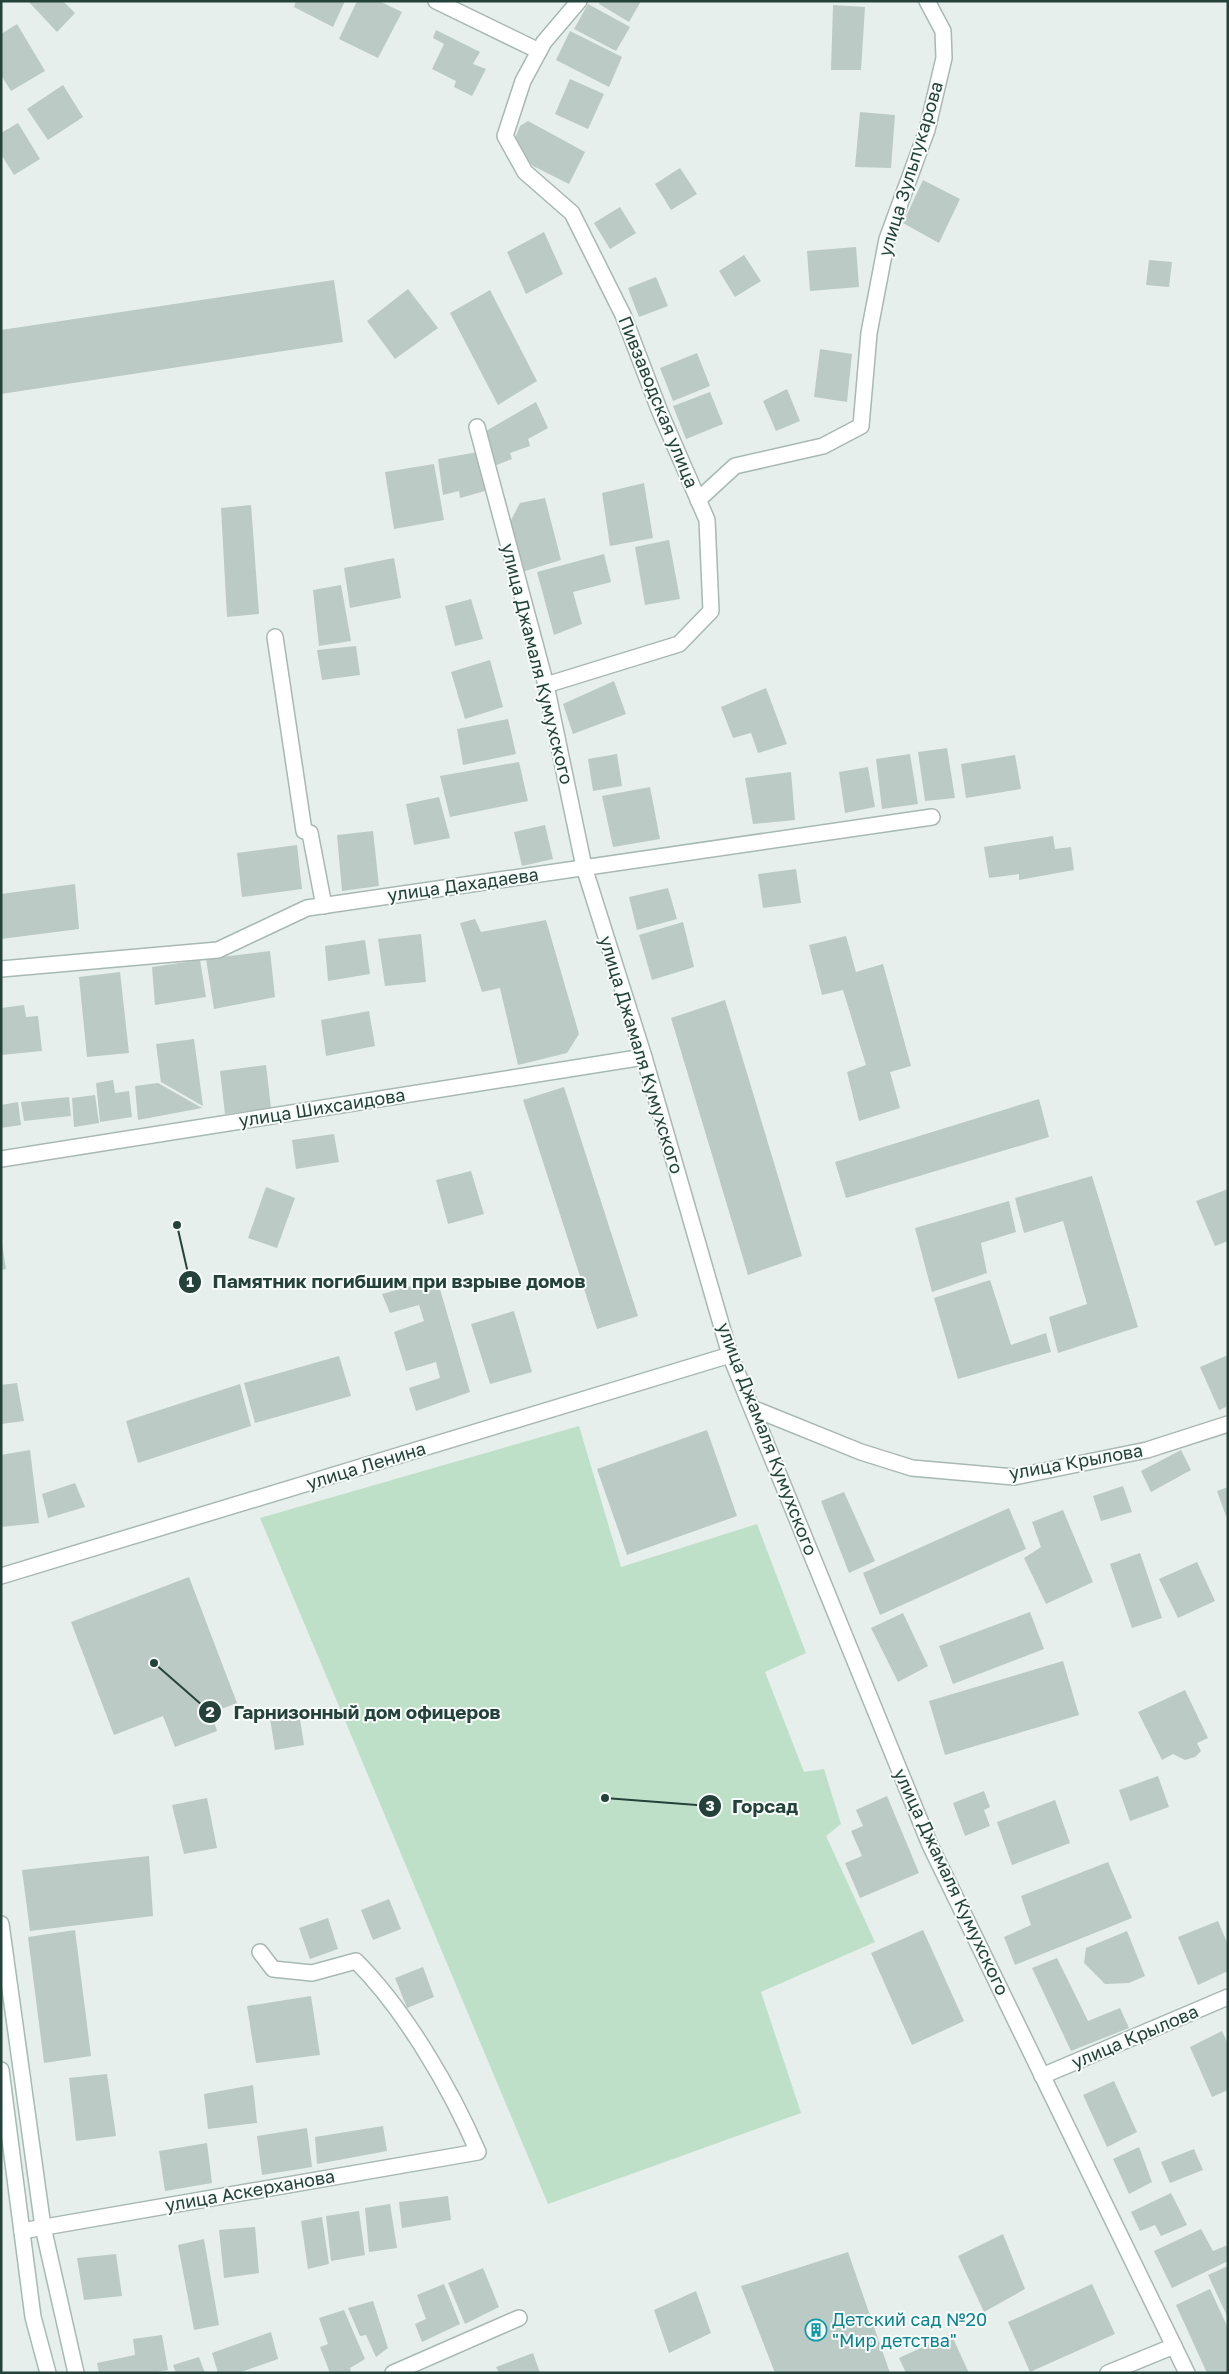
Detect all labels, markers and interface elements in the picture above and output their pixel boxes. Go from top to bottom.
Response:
street label: улица Зульпукарова [873,79,947,259]
street label: Пивзаводская улица [614,312,704,491]
street label: улица Джамаля Кумухского [497,541,579,787]
street label: улица Дахадаева [386,863,540,906]
street label: улица Джамаля Кумухского [595,933,689,1176]
street label: улица Шихсаидова [237,1083,407,1131]
callout: Памятник погибшим при взрыве домов [178,1265,596,1299]
text: Памятник погибшим при взрыве домов [213,1269,585,1292]
text: 1 [186,1272,194,1290]
street label: улица Джамаля Кумухского [713,1319,823,1558]
street label: улица Ленина [303,1436,428,1494]
street label: улица Крылова [1007,1438,1145,1484]
callout: Гарнизонный дом офицеров [198,1695,510,1729]
text: Гарнизонный дом офицеров [233,1700,501,1723]
text: 2 [205,1702,215,1720]
street label: улица Джамаля Кумухского [890,1765,1014,1998]
callout: Горсад [697,1789,808,1823]
text: Горсад [732,1794,798,1817]
text: 3 [705,1796,715,1814]
street label: улица Крылова [1068,1999,1201,2073]
street label: улица Аскерханова [163,2164,336,2216]
place label: Детский сад №20 "Мир детства" [832,2308,987,2351]
building icon: Детский сад №20 "Мир детства" [804,2318,828,2342]

